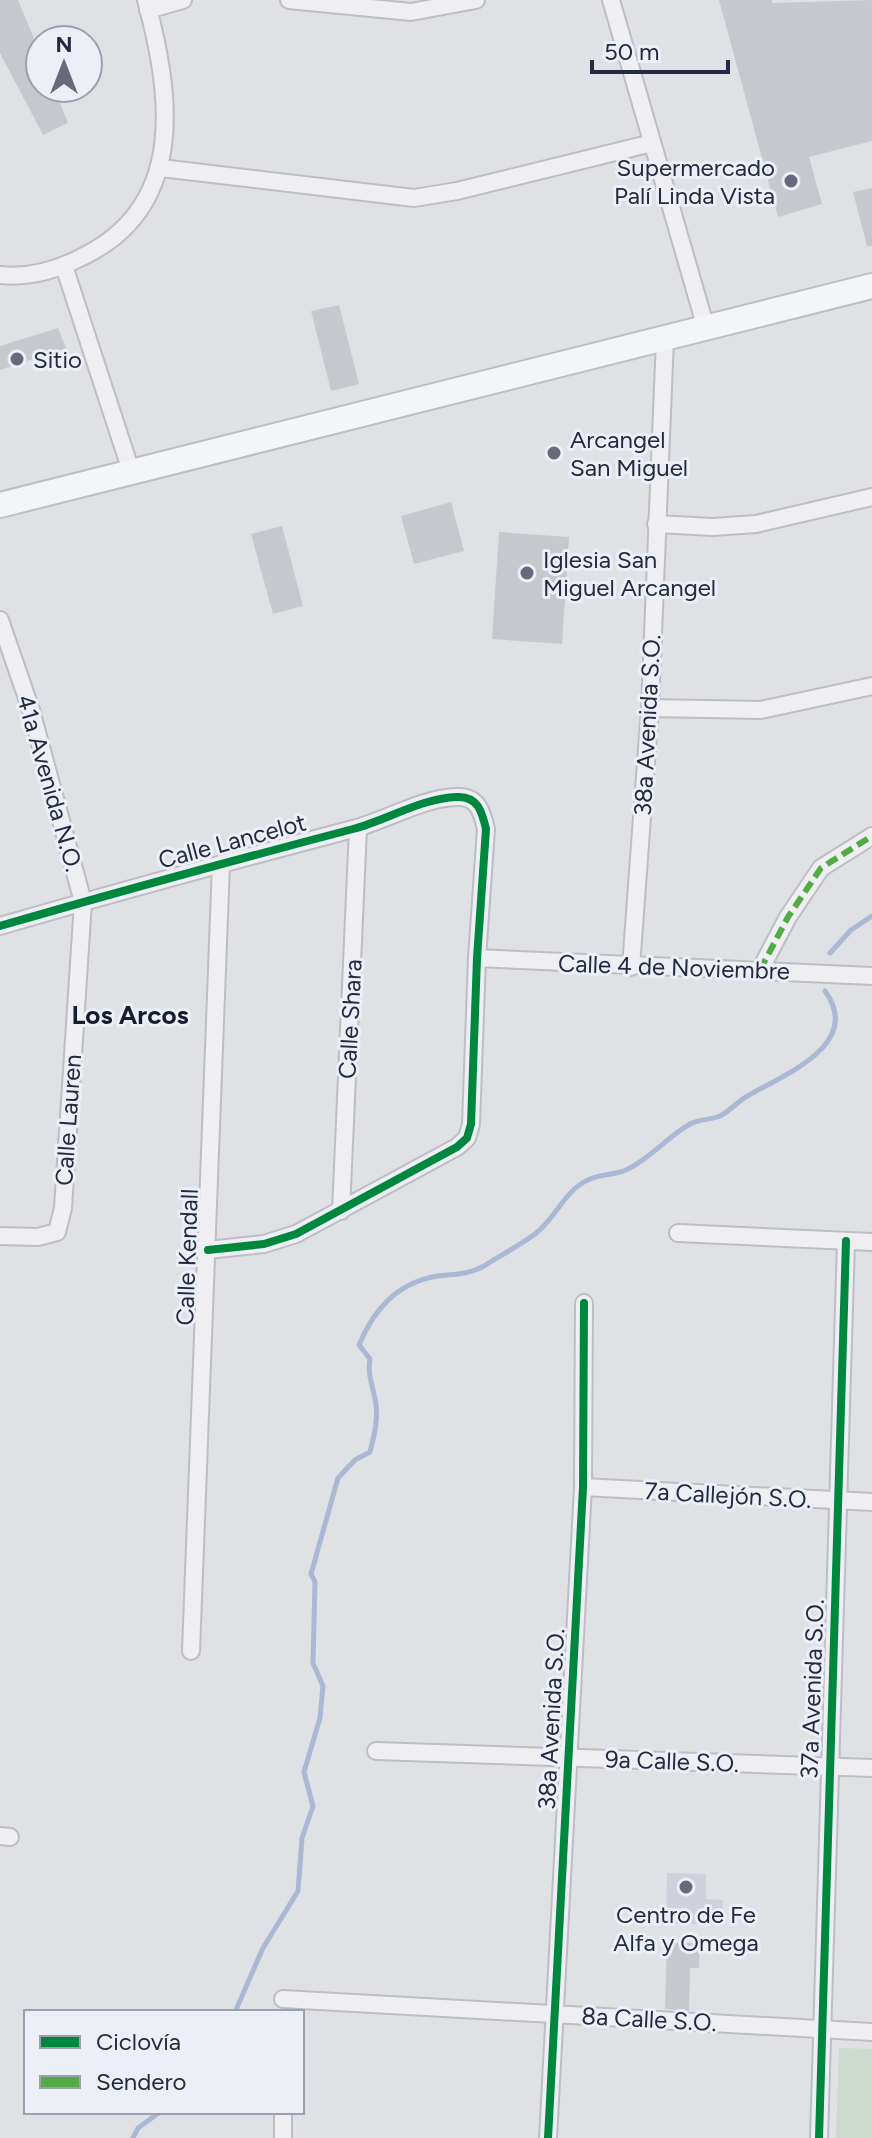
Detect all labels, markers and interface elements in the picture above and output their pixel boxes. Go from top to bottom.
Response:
north arrow [24,24,104,104]
scale bar [592,24,728,74]
text: N [55,31,73,58]
text: 50 m [604,37,660,66]
place label: Supermercado Palí Linda Vista [614,153,775,210]
marker: Supermercado Palí Linda Vista [782,172,800,190]
place label: Sitio [33,345,82,374]
marker: Sitio [8,350,26,368]
place label: Arcangel San Miguel [570,425,688,482]
marker: Arcangel San Miguel [545,444,563,462]
place label: Iglesia San Miguel Arcangel [543,545,716,602]
marker: Iglesia San Miguel Arcangel [518,564,536,582]
street label: 38a Avenida S.O. [628,633,666,817]
street label: 41a Avenida N.O. [11,691,89,875]
street label: Calle Lancelot [155,807,309,875]
street label: Calle 4 de Noviembre [558,948,790,986]
street label: Calle Shara [332,958,368,1080]
district label: Los Arcos [71,999,189,1031]
street label: Calle Lauren [49,1053,87,1187]
street label: Calle Kendall [170,1188,204,1326]
street label: 7a Callejón S.O. [644,1476,812,1514]
street label: 37a Avenida S.O. [794,1599,830,1779]
street label: 38a Avenida S.O. [532,1627,570,1811]
street label: 9a Calle S.O. [604,1744,740,1778]
marker: Centro de Fe Alfa y Omega [677,1878,695,1896]
place label: Centro de Fe Alfa y Omega [613,1900,759,1957]
street label: 8a Calle S.O. [581,2001,717,2037]
legend [24,2010,304,2114]
text: Ciclovía [96,2027,181,2056]
text: Sendero [96,2067,186,2096]

